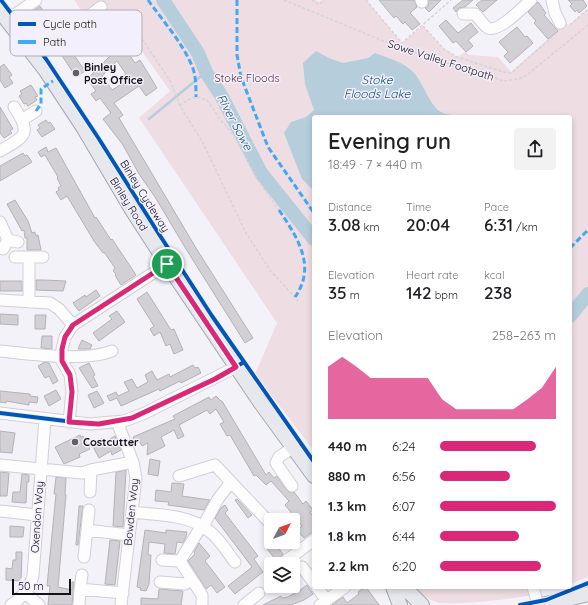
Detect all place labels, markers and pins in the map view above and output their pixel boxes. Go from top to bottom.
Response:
place label: Binley Post Office [84,60,144,87]
marker: Binley Post Office [71,68,81,78]
pin [150,247,184,281]
place label: Costcutter [83,435,139,449]
marker: Costcutter [70,437,80,447]

